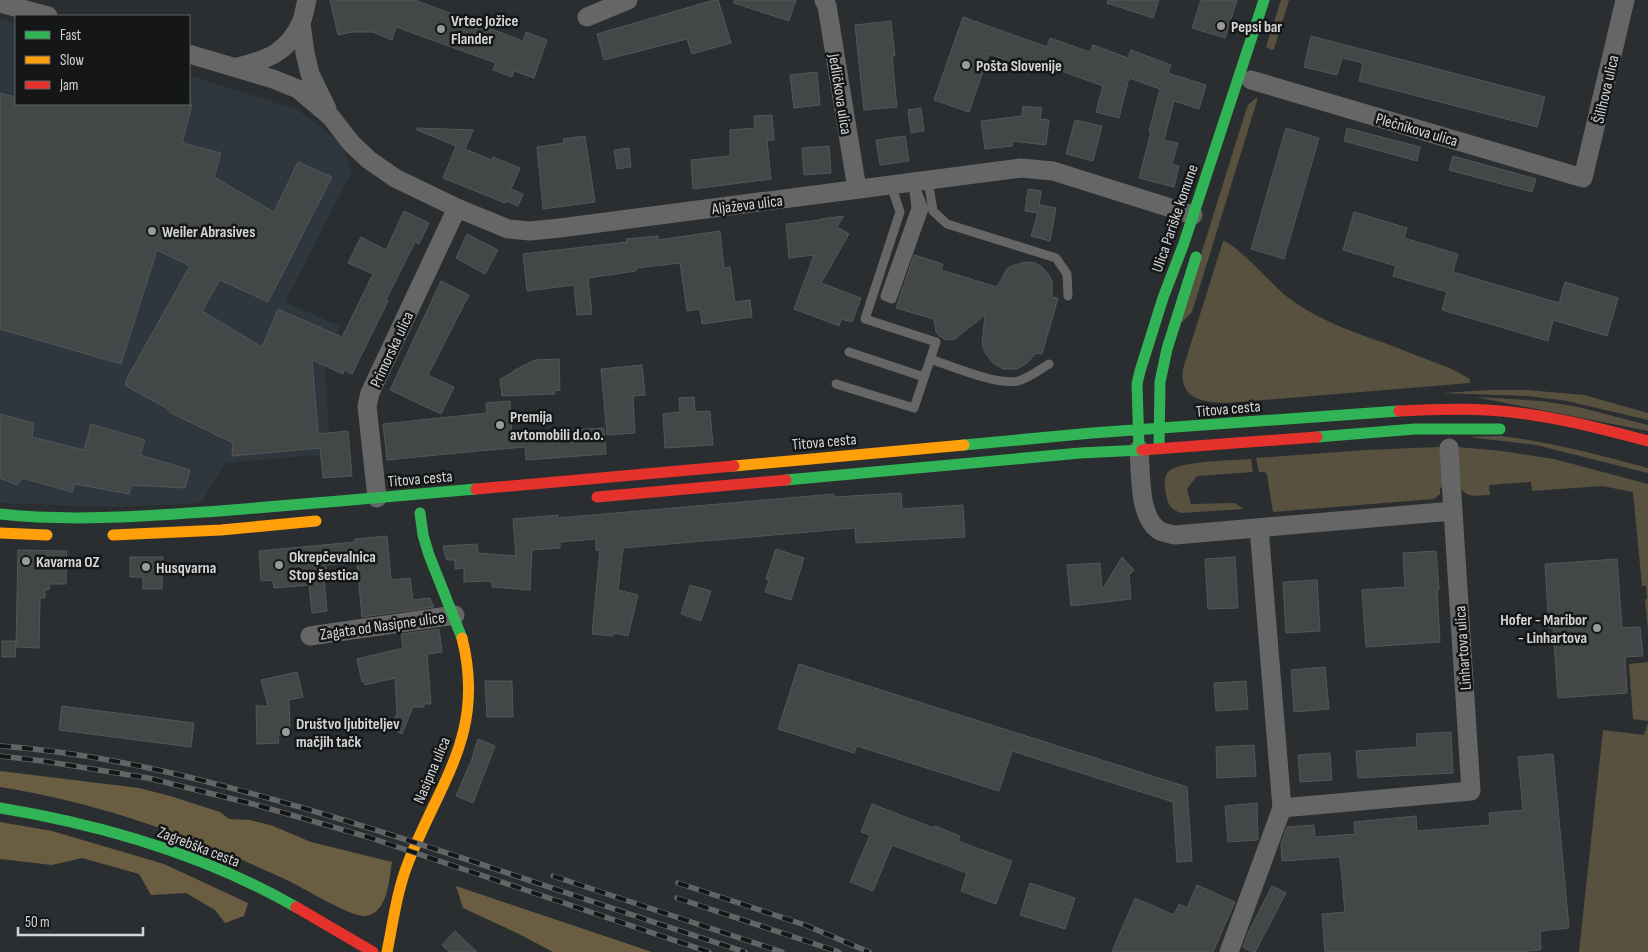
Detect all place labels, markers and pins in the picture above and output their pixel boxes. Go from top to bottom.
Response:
place label: Vrtec Jožice Flander [451,12,519,49]
place label: Pepsi bar [1231,18,1282,37]
marker: Pepsi bar [1215,20,1227,32]
marker: Vrtec Jožice Flander [435,23,447,35]
place label: Pošta Slovenije [976,57,1062,76]
marker: Pošta Slovenije [960,59,972,71]
place label: Weiler Abrasives [162,223,255,242]
marker: Weiler Abrasives [146,225,158,237]
place label: Premija avtomobili d.o.o. [510,408,604,445]
marker: Premija avtomobili d.o.o. [494,419,506,431]
place label: Okrepčevalnica Stop šestica [289,548,376,585]
place label: Kavarna OZ [36,553,100,572]
marker: Kavarna OZ [20,555,32,567]
place label: Husqvarna [156,559,216,578]
marker: Okrepčevalnica Stop šestica [273,559,285,571]
marker: Husqvarna [140,561,152,573]
place label: Hofer - Maribor - Linhartova [1500,611,1587,648]
marker: Hofer - Maribor - Linhartova [1591,622,1603,634]
place label: Društvo ljubiteljev mačjih tačk [296,715,400,752]
marker: Društvo ljubiteljev mačjih tačk [280,726,292,738]

